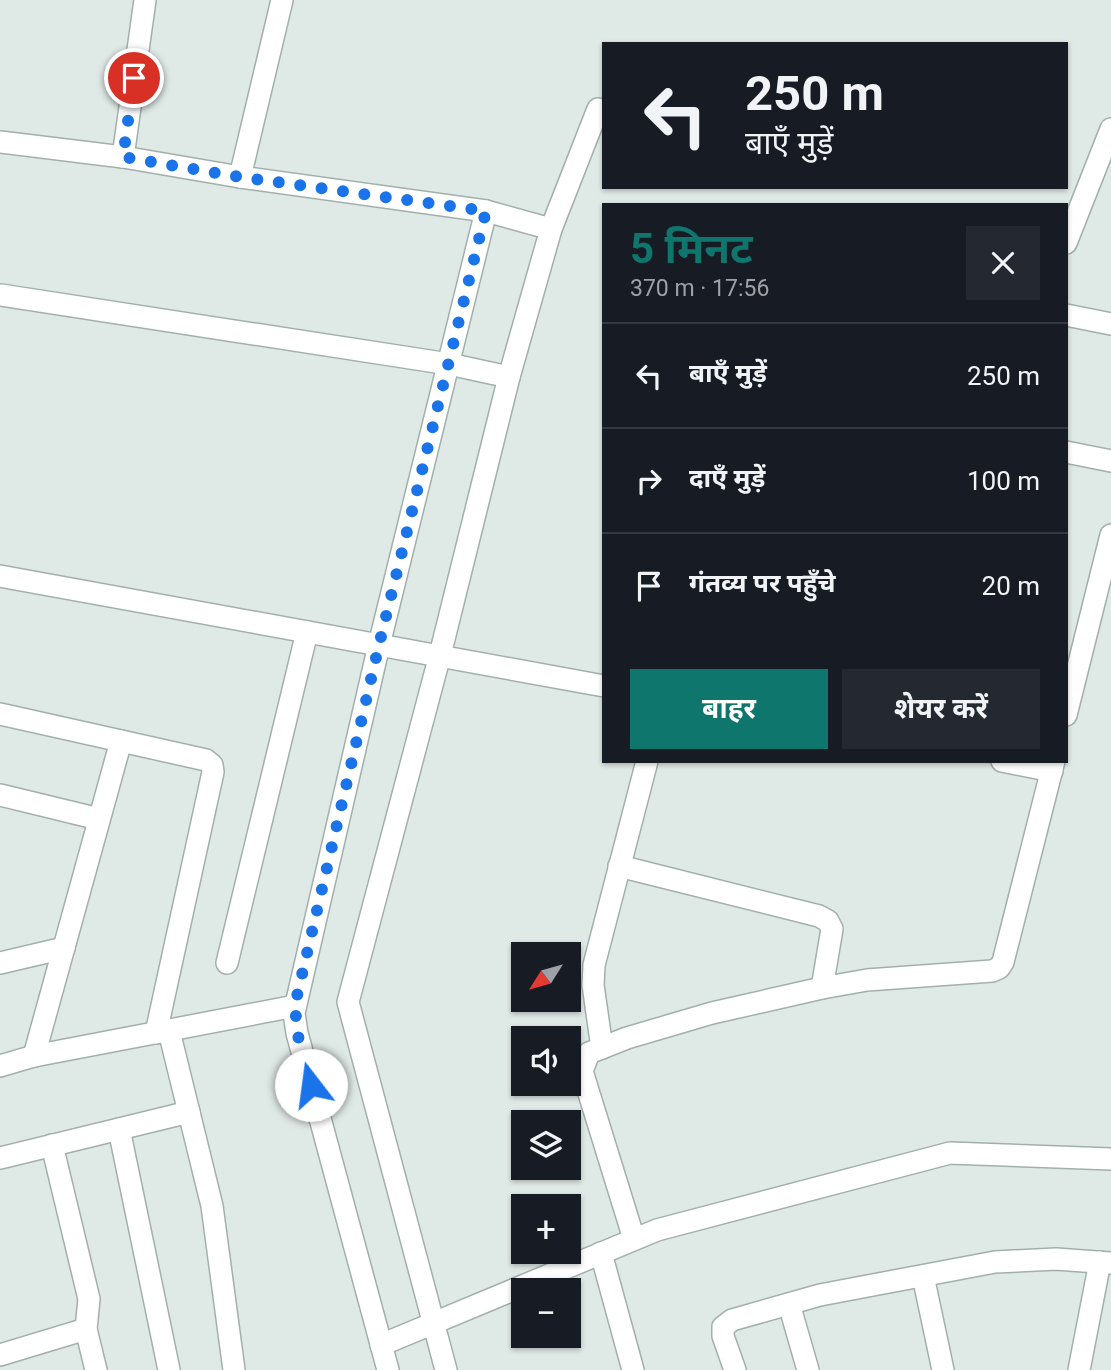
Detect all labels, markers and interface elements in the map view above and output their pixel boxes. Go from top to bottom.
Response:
pin [104,48,164,108]
icon: arrive [115,59,153,97]
text: 250 m [745,65,884,122]
icon: left [630,70,721,161]
text: बाएँ मुड़ें [745,124,833,162]
text: 5 मिनट [630,224,753,273]
button: close [966,226,1040,300]
text: 370 m · 17:56 [630,275,769,302]
icon: left [630,357,668,395]
text: बाएँ मुड़ें [689,358,767,388]
text: 250 m [967,361,1040,391]
icon: right [630,462,668,500]
text: दाएँ मुड़ें [689,463,765,493]
text: 100 m [967,466,1040,496]
icon: arrive [630,567,668,605]
text: गंतव्य पर पहुँचे [689,568,836,598]
text: 20 m [982,571,1040,601]
button: बाहर [630,669,828,749]
button: शेयर करें [842,669,1040,749]
north arrow [511,942,581,1012]
map controls [511,942,581,1348]
button: sound [511,1026,581,1096]
position arrow [274,1048,348,1122]
button: layers [511,1110,581,1180]
button: + [511,1194,581,1264]
button: − [511,1278,581,1348]

